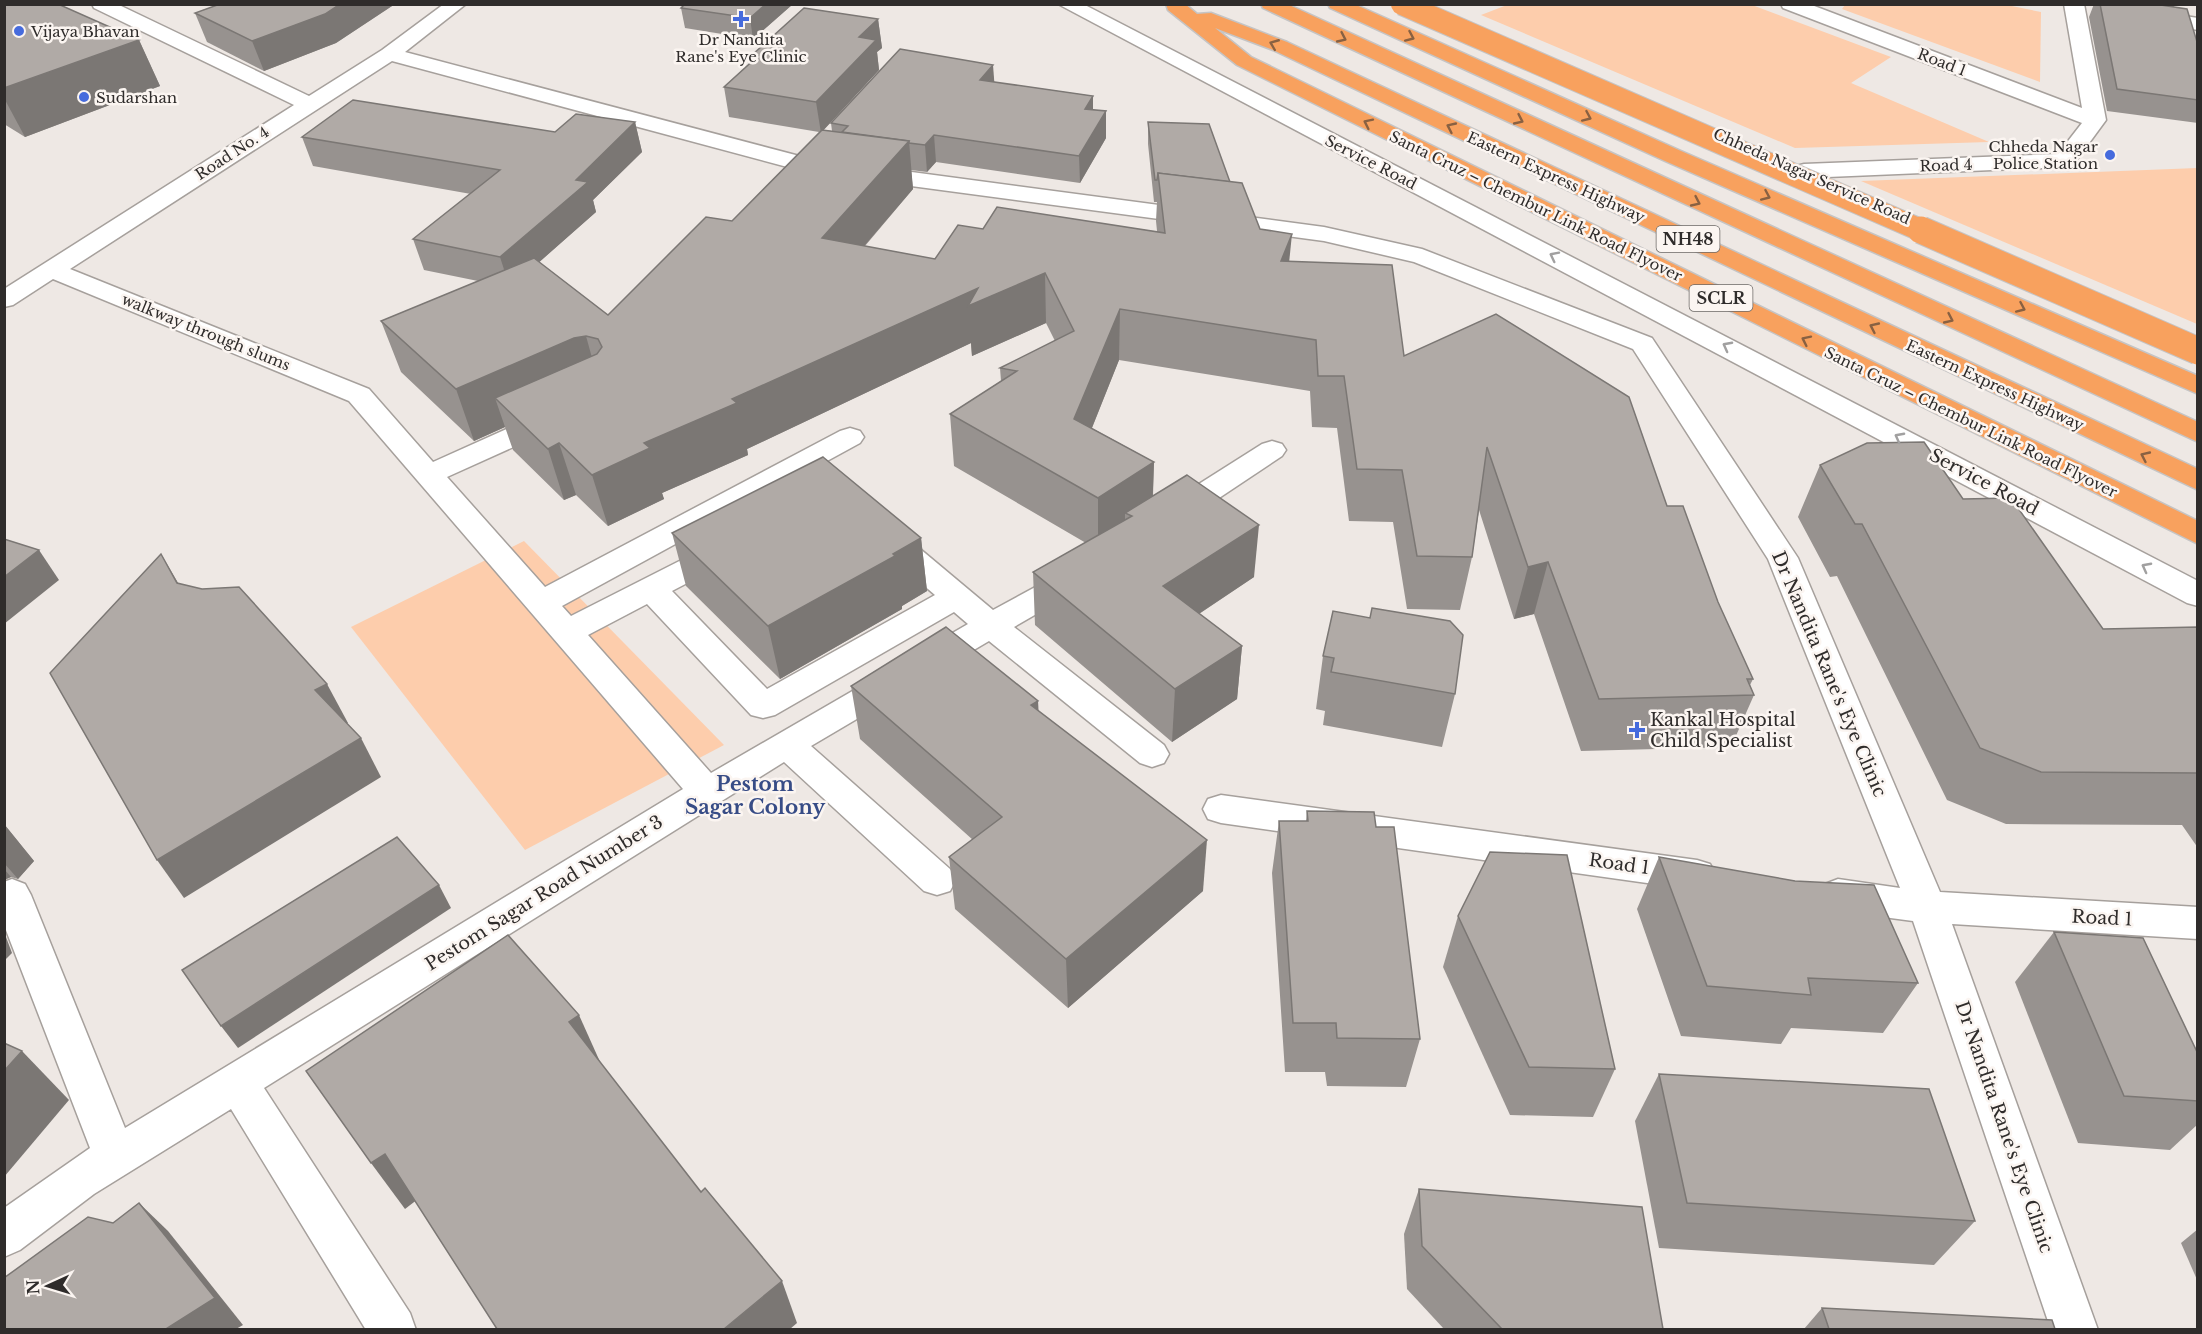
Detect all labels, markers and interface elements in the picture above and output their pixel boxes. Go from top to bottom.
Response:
marker: Dr Nandita Rane's Eye Clinic [732,10,750,28]
place label: Vijaya Bhavan [30,22,140,41]
marker: Vijaya Bhavan [12,24,26,38]
place label: Dr Nandita Rane's Eye Clinic [675,30,807,66]
one-way arrow [1403,30,1414,42]
one-way arrow [1335,31,1346,43]
one-way arrow [1269,39,1280,51]
street label: Road 1 [1915,44,1969,80]
place label: Sudarshan [96,88,177,107]
marker: Sudarshan [77,90,91,104]
one-way arrow [1581,110,1592,122]
one-way arrow [1513,112,1524,124]
one-way arrow [1364,119,1375,130]
street label: Road No. 4 [192,122,272,184]
one-way arrow [1446,122,1457,134]
street label: Chheda Nagar Service Road [1710,124,1914,228]
street label: Santa Cruz – Chembur Link Road Flyover [1386,127,1686,286]
street label: Eastern Express Highway [1464,127,1648,227]
street label: Service Road [1322,131,1420,193]
place label: Chheda Nagar Police Station [1988,137,2099,173]
marker: Chheda Nagar Police Station [2103,148,2117,162]
street label: Road 4 [1919,155,1973,175]
one-way arrow [1759,189,1770,201]
one-way arrow [1690,194,1701,206]
road number: NH48 [1656,226,1720,252]
one-way arrow [1549,252,1560,263]
road number: SCLR [1690,285,1752,311]
street label: walkway through slums [119,289,293,375]
one-way arrow [2015,301,2026,313]
one-way arrow [1943,311,1954,323]
one-way arrow [1869,323,1880,335]
street label: Eastern Express Highway [1903,335,2087,435]
one-way arrow [1802,336,1813,348]
one-way arrow [1722,342,1733,353]
street label: Santa Cruz – Chembur Link Road Flyover [1821,343,2121,502]
one-way arrow [1895,433,1905,444]
street label: Service Road [1926,444,2042,520]
one-way arrow [2140,451,2151,463]
street label: Dr Nandita Rane's Eye Clinic [1767,548,1891,800]
one-way arrow [2141,563,2152,574]
place label: Kankal Hospital Child Specialist [1650,709,1796,752]
marker: Kankal Hospital Child Specialist [1628,721,1646,739]
district label: Pestom Sagar Colony [685,772,826,819]
street label: Pestom Sagar Road Number 3 [421,811,667,975]
street label: Road 1 [1587,849,1651,879]
street label: Road 1 [2071,905,2133,931]
street label: Dr Nandita Rane's Eye Clinic [1951,998,2058,1256]
north arrow [18,1256,78,1316]
text: N [23,1279,44,1295]

